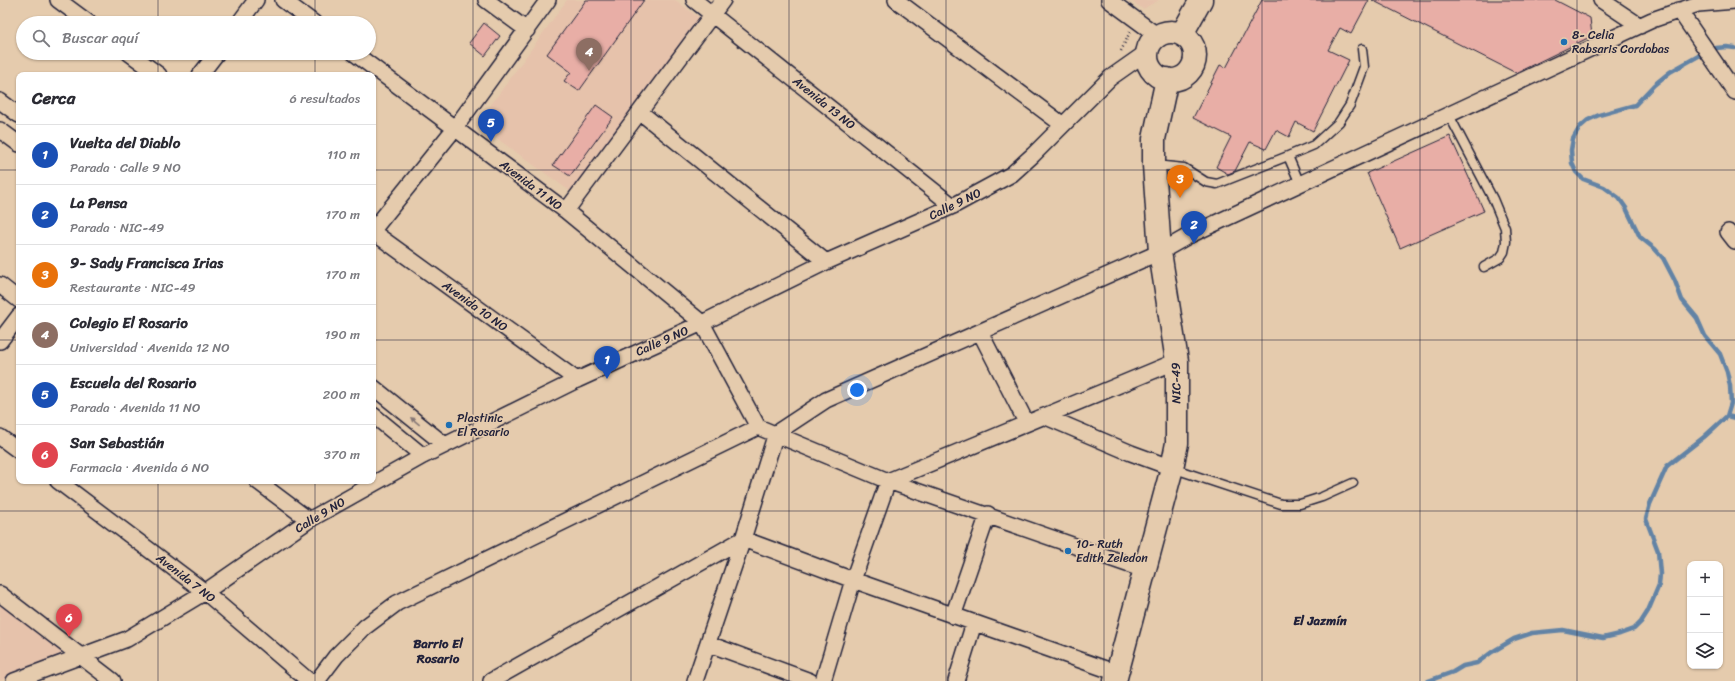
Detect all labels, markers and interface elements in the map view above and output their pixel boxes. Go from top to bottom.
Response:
search box [16,16,376,60]
place label: 8- Celia Rabsaris Cordobas [1572,24,1670,60]
text: Buscar aquí [62,25,139,51]
icon: search [30,27,52,49]
marker: 8- Celia Rabsaris Cordobas [1559,37,1569,47]
pin: 4 [576,38,602,71]
street label: Avenida 13 NO [787,70,861,136]
text: Cerca [32,83,75,113]
text: 6 resultados [290,87,360,110]
pin: 5 [478,109,504,142]
text: Vuelta del Diablo [70,130,180,156]
text: 1 [42,143,48,166]
text: 110 m [327,143,360,166]
street label: Avenida 11 NO [494,153,567,216]
text: Parada · Calle 9 NO [70,156,181,179]
pin: 3 [1167,165,1193,198]
street label: Calle 9 NO [925,182,985,226]
text: La Pensa [70,190,127,216]
text: 2 [41,203,49,226]
text: 170 m [325,203,360,226]
pin: 2 [1181,211,1207,244]
text: Parada · NIC-49 [70,216,164,239]
text: 9- Sady Francisca Irias [70,250,223,276]
text: 3 [41,263,49,286]
text: 170 m [325,263,360,286]
street label: Avenida 10 NO [437,274,513,338]
text: Restaurante · NIC-49 [70,276,196,299]
text: Colegio El Rosario [70,310,188,336]
street label: Calle 9 NO [632,319,692,362]
text: 4 [41,323,49,346]
text: 190 m [325,323,360,346]
text: Universidad · Avenida 12 NO [70,336,230,359]
pin: 1 [594,346,620,379]
street label: NIC-49 [1165,362,1187,404]
text: Escuela del Rosario [70,370,196,396]
your location [847,380,867,400]
text: 5 [41,383,49,406]
text: 200 m [323,383,360,406]
text: Parada · Avenida 11 NO [70,396,200,419]
place label: Plastinic El Rosario [457,407,509,443]
one-way arrow [409,417,420,425]
marker: Plastinic El Rosario [444,420,454,430]
text: San Sebastián [70,430,164,456]
text: 6 [41,443,49,466]
text: 370 m [324,443,360,466]
text: Farmacia · Avenida 6 NO [70,456,209,479]
street label: Calle 9 NO [290,491,350,539]
place label: 10- Ruth Edith Zeledon [1076,533,1148,569]
marker: 10- Ruth Edith Zeledon [1063,546,1073,556]
street label: Avenida 7 NO [150,547,221,609]
map controls [1687,561,1723,669]
button: + [1687,561,1723,597]
button: − [1687,597,1723,633]
pin: 6 [56,604,82,637]
district label: El Jazmín [1293,609,1348,632]
district label: Barrio El Rosario [413,632,464,670]
button: layers [1687,633,1723,669]

